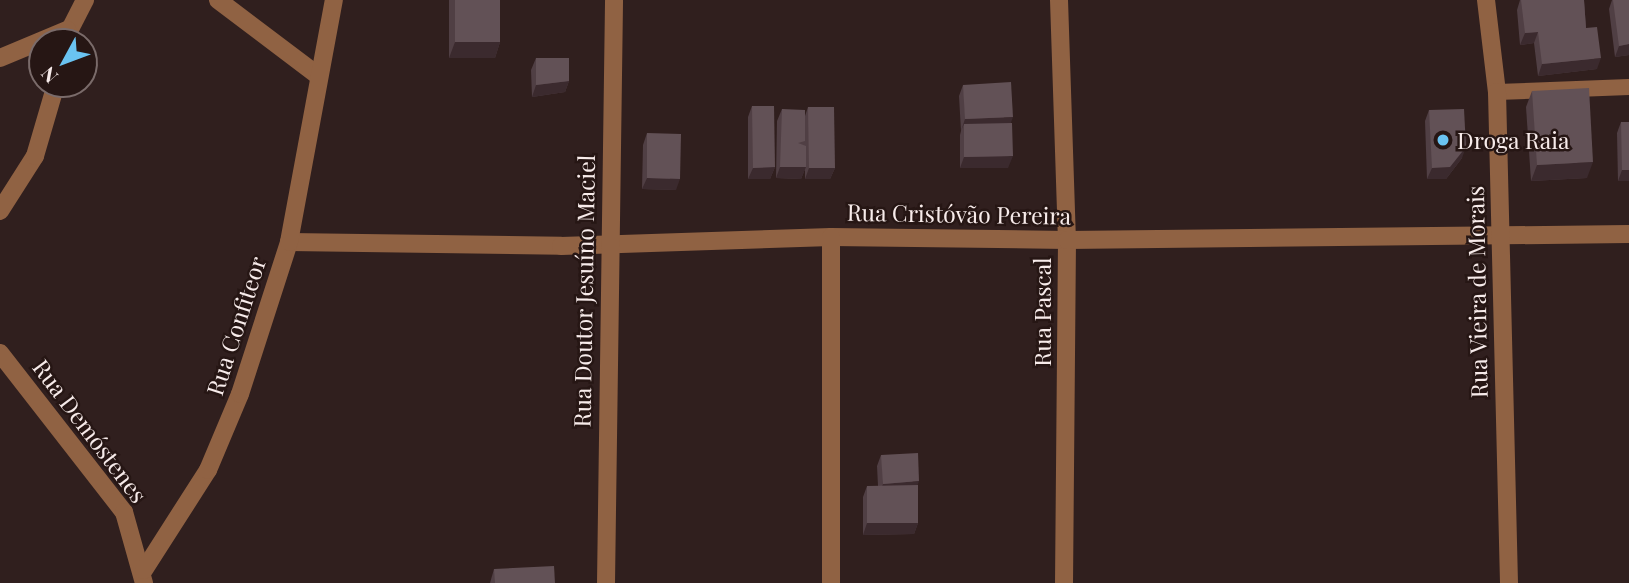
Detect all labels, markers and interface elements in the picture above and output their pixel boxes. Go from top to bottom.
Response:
north arrow [28,28,98,98]
text: N [34,62,63,89]
place label: Droga Raia [1457,126,1570,154]
marker: Droga Raia [1435,132,1451,148]
street label: Rua Doutor Jesuíno Maciel [568,154,600,428]
street label: Rua Vieira de Morais [1461,185,1493,399]
street label: Rua Cristóvão Pereira [846,198,1072,230]
street label: Rua Confiteor [201,253,271,399]
street label: Rua Pascal [1028,257,1056,367]
street label: Rua Demóstenes [27,354,153,508]

